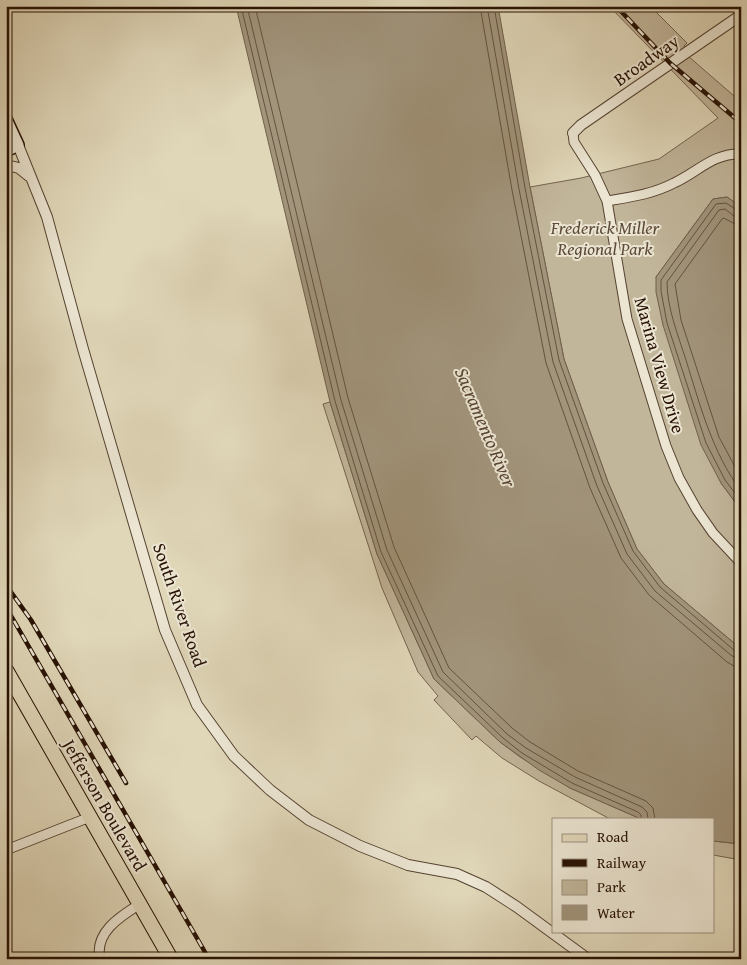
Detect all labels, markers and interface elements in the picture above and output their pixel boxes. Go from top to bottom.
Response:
street label: Broadway [608,28,684,92]
park label: Frederick Miller Regional Park [550,214,661,262]
street label: Marina View Drive [628,294,692,436]
water label: Sacramento River [448,363,524,492]
street label: South River Road [146,539,214,671]
street label: Jefferson Boulevard [55,732,154,876]
legend [552,818,714,932]
text: Road [597,826,628,847]
text: Railway [597,852,647,873]
text: Park [597,876,626,897]
text: Water [597,902,635,923]

